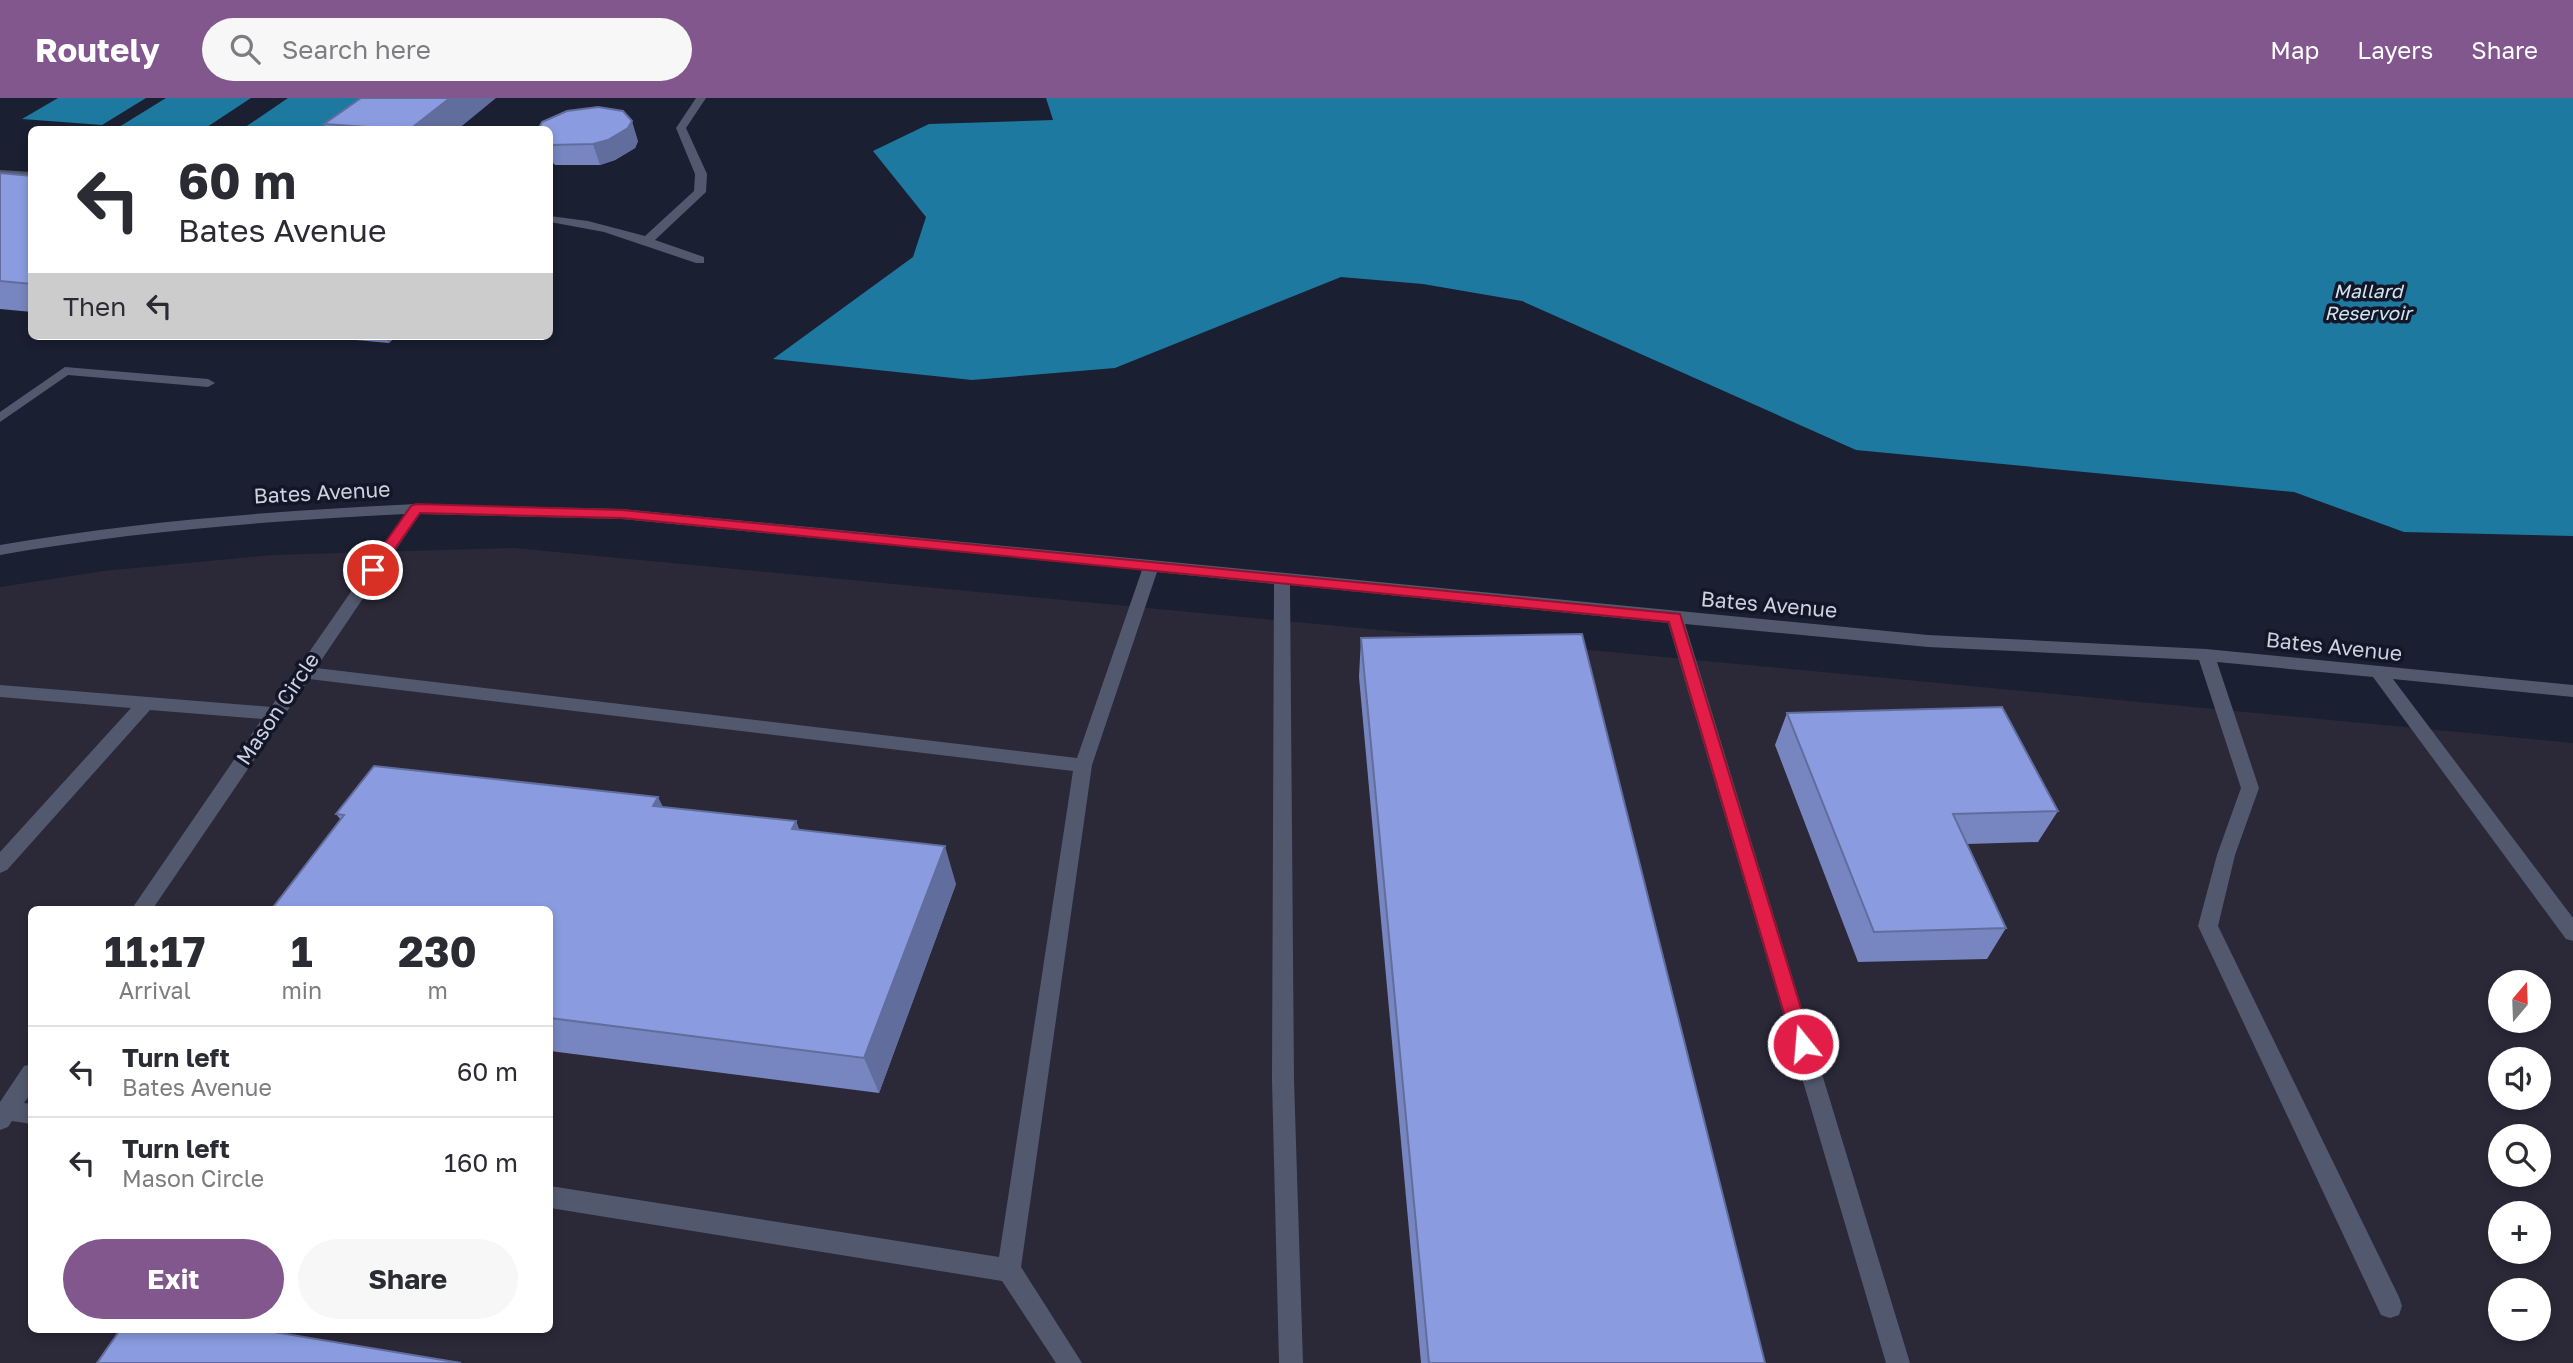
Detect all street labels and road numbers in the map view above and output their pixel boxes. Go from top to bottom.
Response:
street label: Bates Avenue [253,475,391,509]
street label: Bates Avenue [1700,585,1838,623]
street label: Bates Avenue [2265,626,2404,666]
street label: Mason Circle [230,647,324,770]

